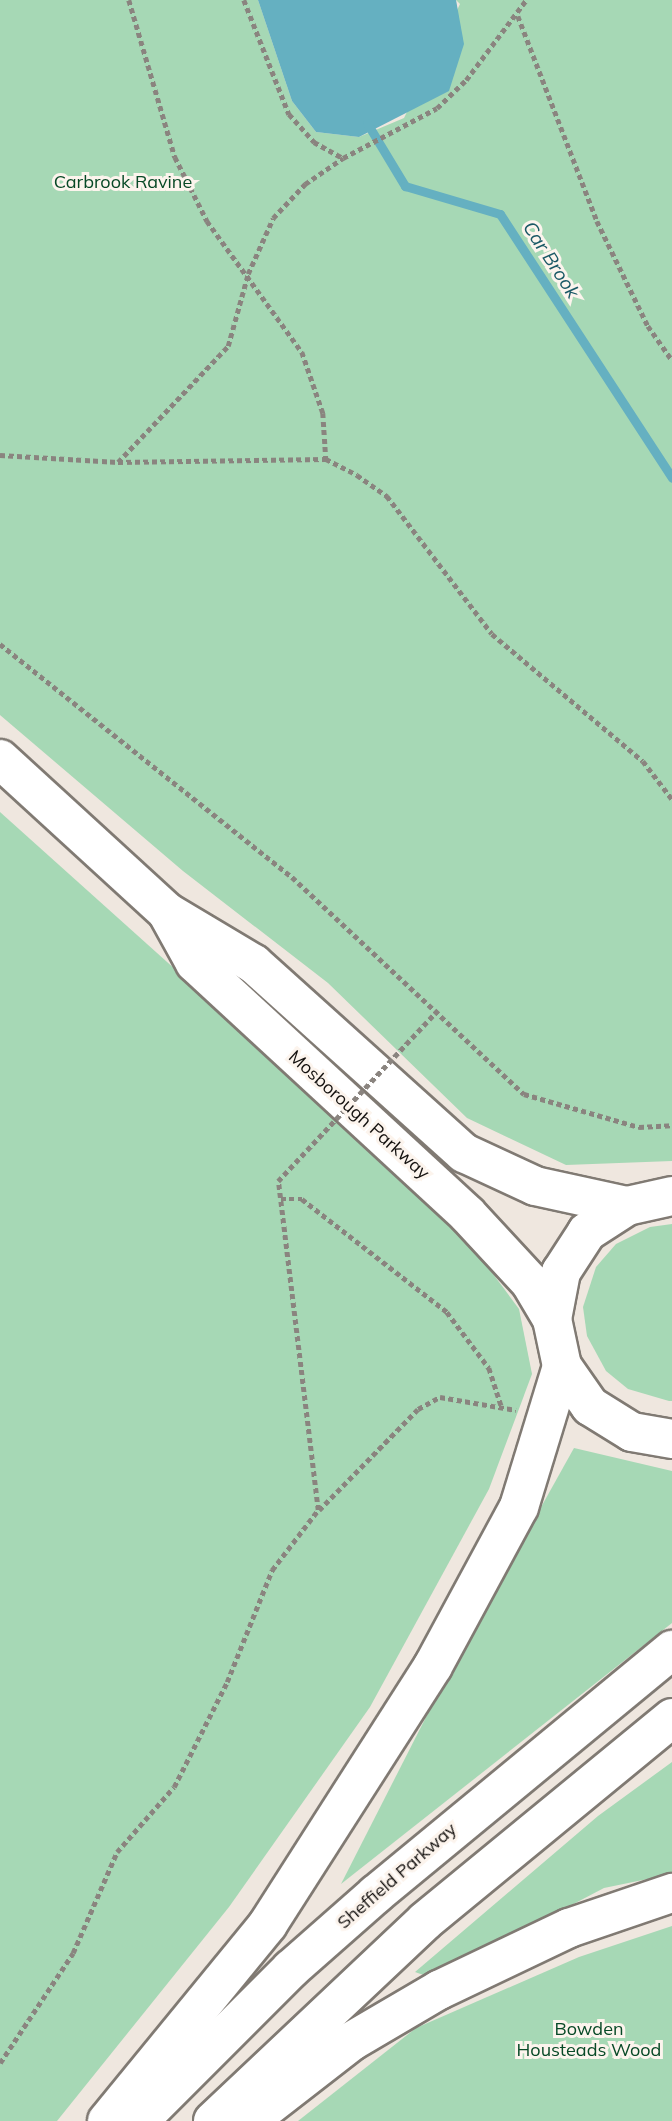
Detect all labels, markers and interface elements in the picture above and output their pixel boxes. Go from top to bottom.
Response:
park label: Carbrook Ravine [54,171,192,193]
water label: Car Brook [518,217,584,303]
street label: Mosborough Parkway [284,1046,434,1184]
street label: Sheffield Parkway [333,1818,461,1934]
park label: Bowden Housteads Wood [517,2019,661,2062]

